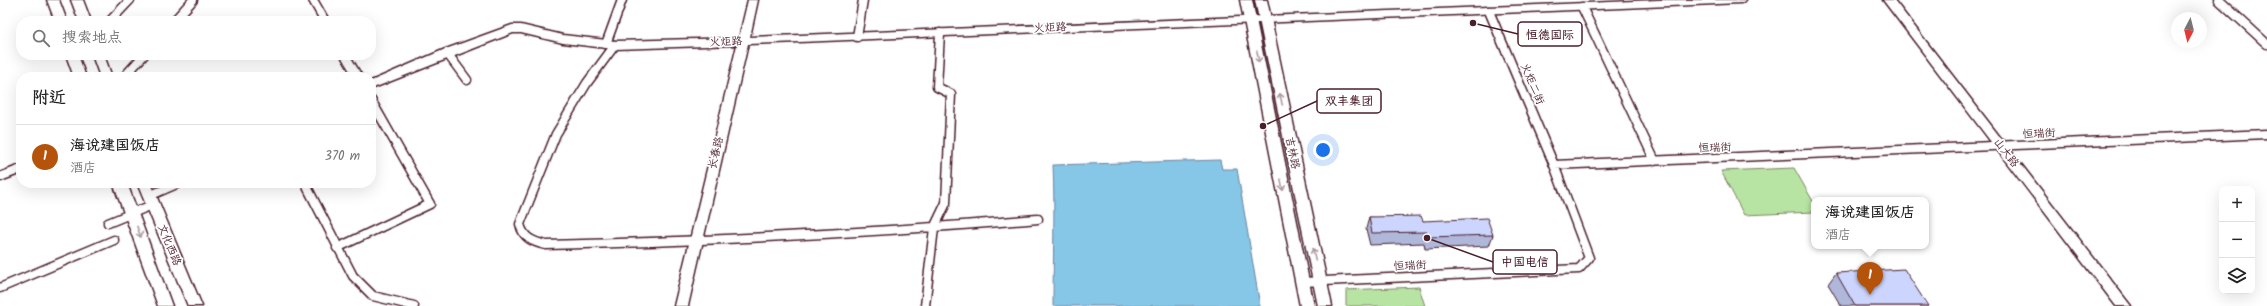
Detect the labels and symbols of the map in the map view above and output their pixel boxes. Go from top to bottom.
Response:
north arrow [2171,12,2207,48]
street label: 火炬路 [1033,18,1067,38]
callout: 恒德国际 [1518,22,1582,46]
text: 恒德国际 [1526,26,1574,45]
street label: 火炬路 [709,32,743,52]
one-way arrow [1254,51,1262,64]
street label: 火炬二街 [1515,60,1549,109]
callout: 双丰集团 [1317,89,1381,113]
text: 双丰集团 [1325,92,1373,111]
one-way arrow [1277,93,1285,106]
street label: 恒瑞街 [2022,124,2057,144]
street label: 山大路 [1989,134,2023,172]
street label: 长春路 [704,135,728,171]
street label: 吉林路 [1280,135,1304,171]
street label: 恒瑞街 [1698,138,1733,158]
your location [1313,140,1333,160]
one-way arrow [1279,178,1287,191]
street label: 文化西路 [152,221,186,269]
one-way arrow [136,226,143,239]
one-way arrow [1309,248,1317,261]
callout: 中国电信 [1493,250,1557,274]
text: 中国电信 [1501,253,1549,272]
street label: 恒瑞街 [1393,256,1428,276]
pin: 1 [1857,262,1883,295]

